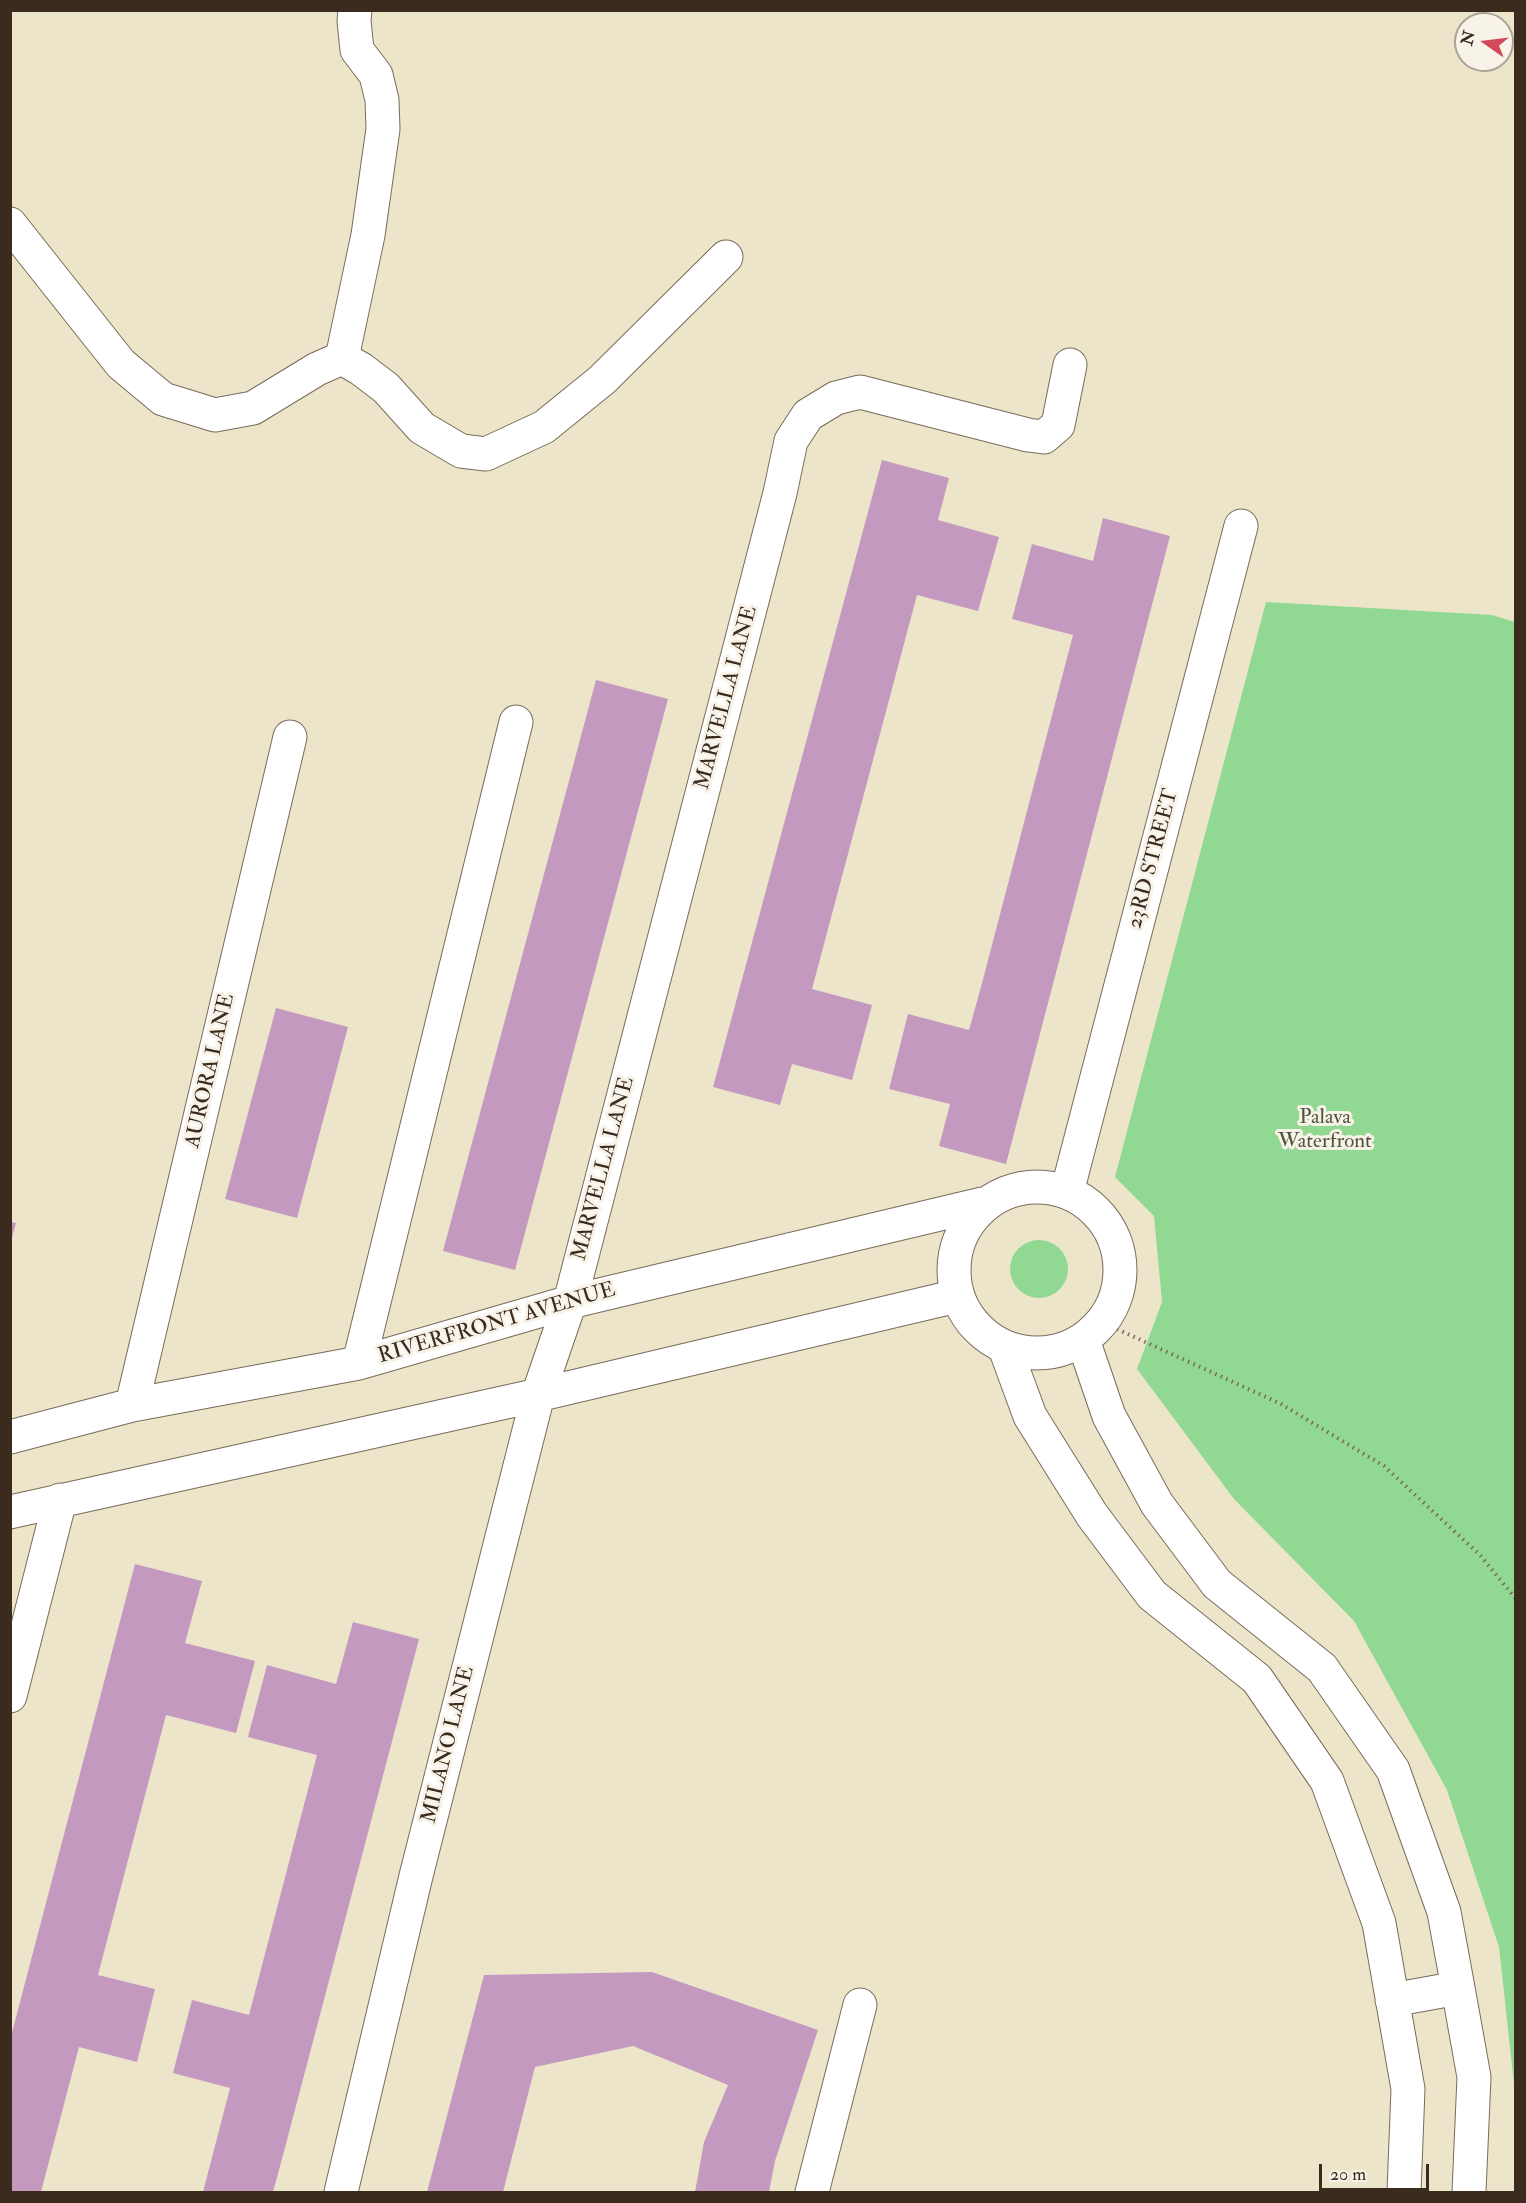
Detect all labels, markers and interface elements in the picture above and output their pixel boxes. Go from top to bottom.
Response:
north arrow [1454,12,1514,72]
text: N [1457,29,1480,48]
street label: MARVELLA LANE [690,603,764,793]
street label: 23RD STREET [1123,786,1185,932]
street label: AURORA LANE [181,991,241,1151]
street label: MARVELLA LANE [567,1074,641,1264]
park label: Palava Waterfront [1278,1105,1372,1155]
street label: RIVERFRONT AVENUE [376,1278,618,1370]
street label: MILANO LANE [417,1664,481,1826]
scale bar [1322,2152,1432,2190]
text: 20 m [1330,2163,1366,2186]

